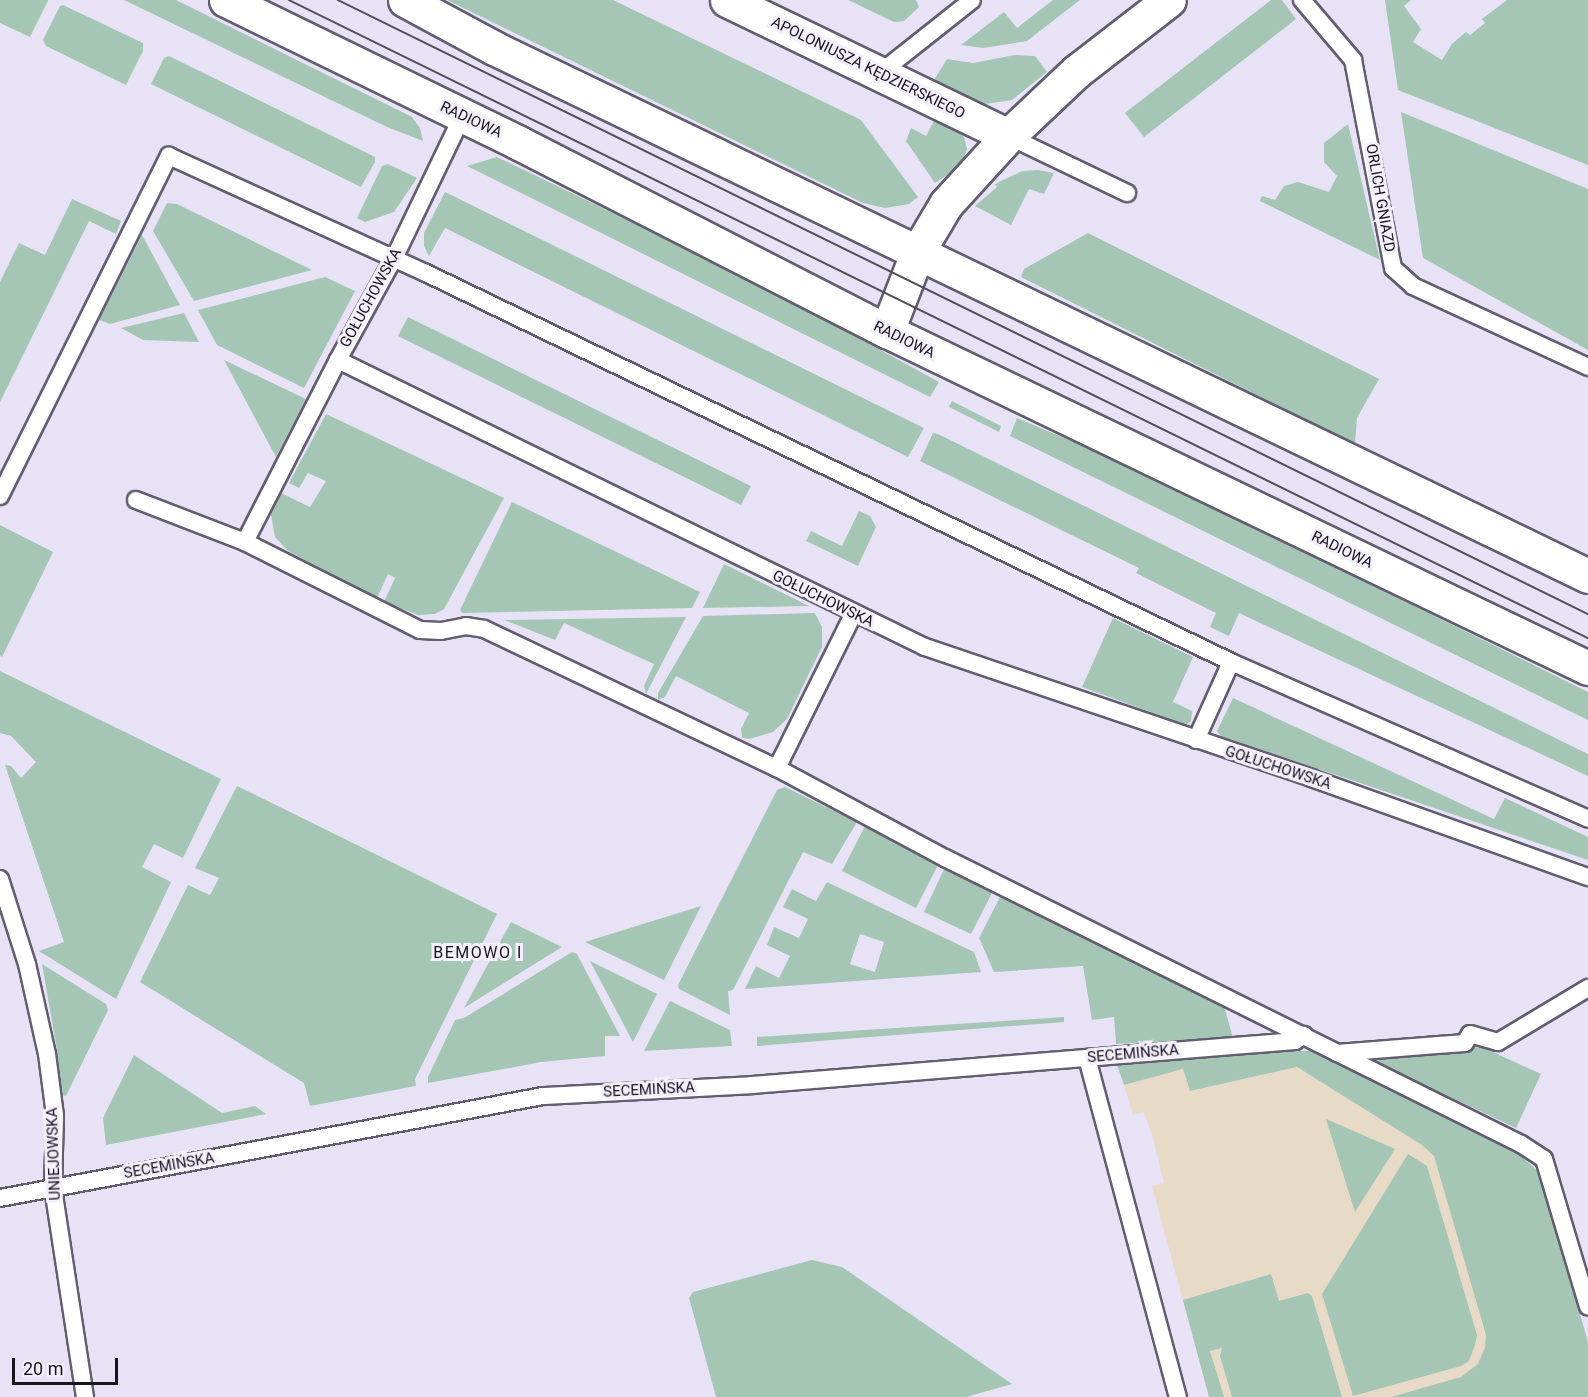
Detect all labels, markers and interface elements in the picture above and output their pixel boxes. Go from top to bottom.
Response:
street label: APOLONIUSZA KĘDZIERSKIEGO [768,13,968,123]
street label: RADIOWA [437,98,505,142]
street label: ORLICH GNIAZD [1362,142,1398,254]
street label: GOŁUCHOWSKA [336,245,406,351]
street label: RADIOWA [870,317,938,363]
street label: RADIOWA [1308,527,1376,573]
street label: GOŁUCHOWSKA [769,567,877,631]
street label: GOŁUCHOWSKA [1223,742,1333,794]
district label: BEMOWO I [433,943,523,963]
street label: SECEMIŃSKA [1087,1041,1179,1067]
street label: SECEMIŃSKA [603,1079,695,1101]
street label: UNIEJOWSKA [43,1107,65,1201]
street label: SECEMIŃSKA [122,1149,216,1183]
scale bar [15,1346,122,1384]
text: 20 m [23,1358,63,1379]

